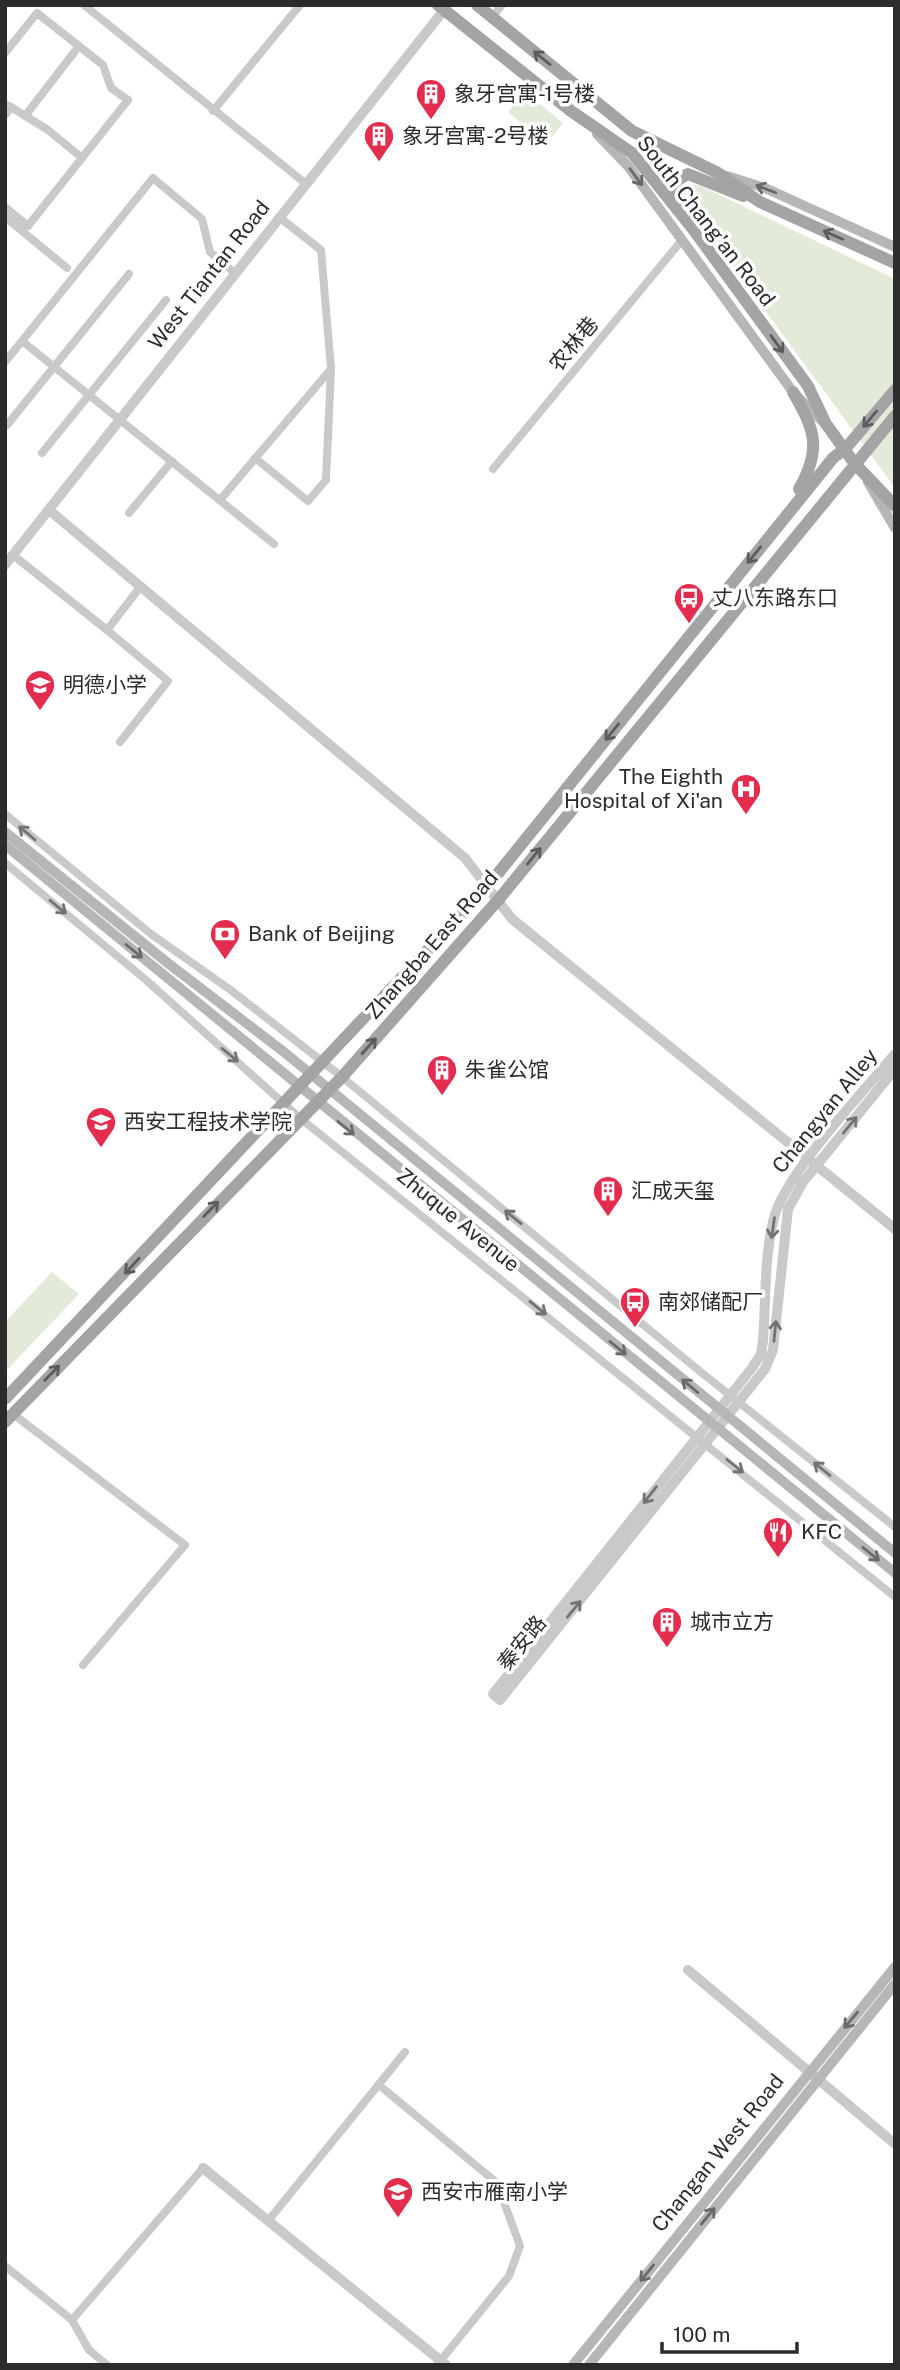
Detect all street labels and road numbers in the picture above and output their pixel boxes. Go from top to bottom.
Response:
street label: South Chang'an Road [632,130,781,311]
street label: West Tiantan Road [143,195,275,354]
street label: 农林巷 [544,312,603,376]
street label: Zhangba East Road [360,865,503,1024]
street label: Changyan Alley [767,1043,882,1178]
street label: Zhuque Avenue [392,1162,525,1277]
street label: 秦安路 [492,1610,551,1675]
street label: Changan West Road [646,2069,789,2237]

